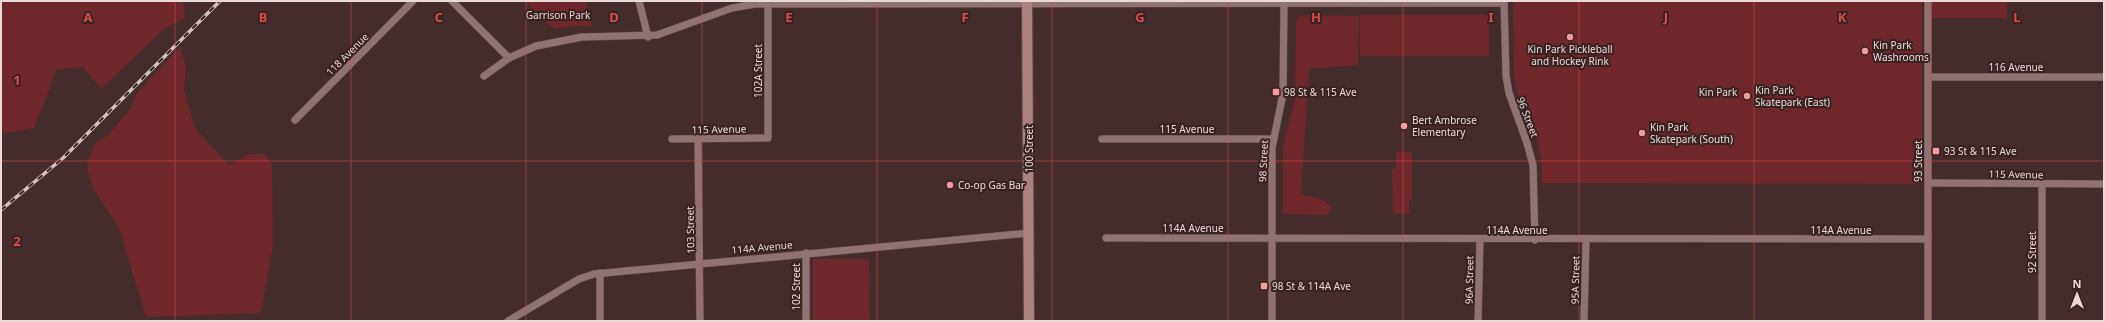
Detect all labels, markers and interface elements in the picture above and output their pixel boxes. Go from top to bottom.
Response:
text: A [84,8,93,26]
text: B [259,8,267,26]
text: C [435,8,443,26]
park label: Garrison Park [526,8,591,22]
text: D [609,8,619,26]
text: E [785,8,793,26]
text: F [961,8,969,26]
text: G [1135,8,1145,26]
text: H [1311,8,1321,26]
text: I [1488,8,1494,26]
text: J [1663,8,1668,26]
text: K [1838,8,1847,26]
text: L [2013,8,2021,26]
street label: 118 Avenue [323,29,372,78]
marker: Kin Park Pickleball and Hockey Rink [1565,32,1575,42]
place label: Kin Park Washrooms [1873,38,1929,64]
place label: Kin Park Pickleball and Hockey Rink [1527,42,1613,68]
street label: 102A Street [751,44,765,98]
marker: Kin Park Washrooms [1860,46,1870,56]
street label: 116 Avenue [1989,60,2044,74]
text: 1 [13,71,21,89]
place label: Kin Park Skatepark (East) [1755,83,1830,109]
place label: 98 St & 115 Ave [1284,85,1357,99]
park label: Kin Park [1699,85,1738,99]
marker: 98 St & 115 Ave [1271,87,1281,97]
marker: Kin Park Skatepark (East) [1742,91,1752,101]
street label: 96 Street [1514,95,1542,139]
place label: Bert Ambrose Elementary [1412,113,1477,139]
place label: Kin Park Skatepark (South) [1650,120,1733,146]
marker: Bert Ambrose Elementary [1399,121,1409,131]
street label: 115 Avenue [691,122,747,136]
street label: 115 Avenue [1160,122,1215,136]
street label: 100 Street [1022,125,1036,173]
marker: Kin Park Skatepark (South) [1637,128,1647,138]
street label: 98 Street [1255,139,1271,182]
street label: 93 Street [1911,140,1925,182]
place label: 93 St & 115 Ave [1944,144,2017,158]
marker: 93 St & 115 Ave [1931,146,1941,156]
street label: 115 Avenue [1988,167,2044,181]
place label: Co-op Gas Bar [958,178,1025,192]
marker: Co-op Gas Bar [945,180,955,190]
street label: 103 Street [683,206,697,254]
street label: 114A Avenue [1162,221,1224,235]
street label: 114A Avenue [1486,223,1548,237]
street label: 114A Avenue [1810,223,1872,237]
street label: 92 Street [2025,231,2039,273]
text: 2 [13,232,21,250]
street label: 114A Avenue [731,237,793,257]
street label: 96A Street [1462,255,1476,304]
street label: 95A Street [1568,255,1582,304]
street label: 102 Street [789,263,803,311]
north arrow [2057,274,2097,314]
text: N [2073,276,2081,291]
place label: 98 St & 114A Ave [1272,279,1351,293]
marker: 98 St & 114A Ave [1259,281,1269,291]

